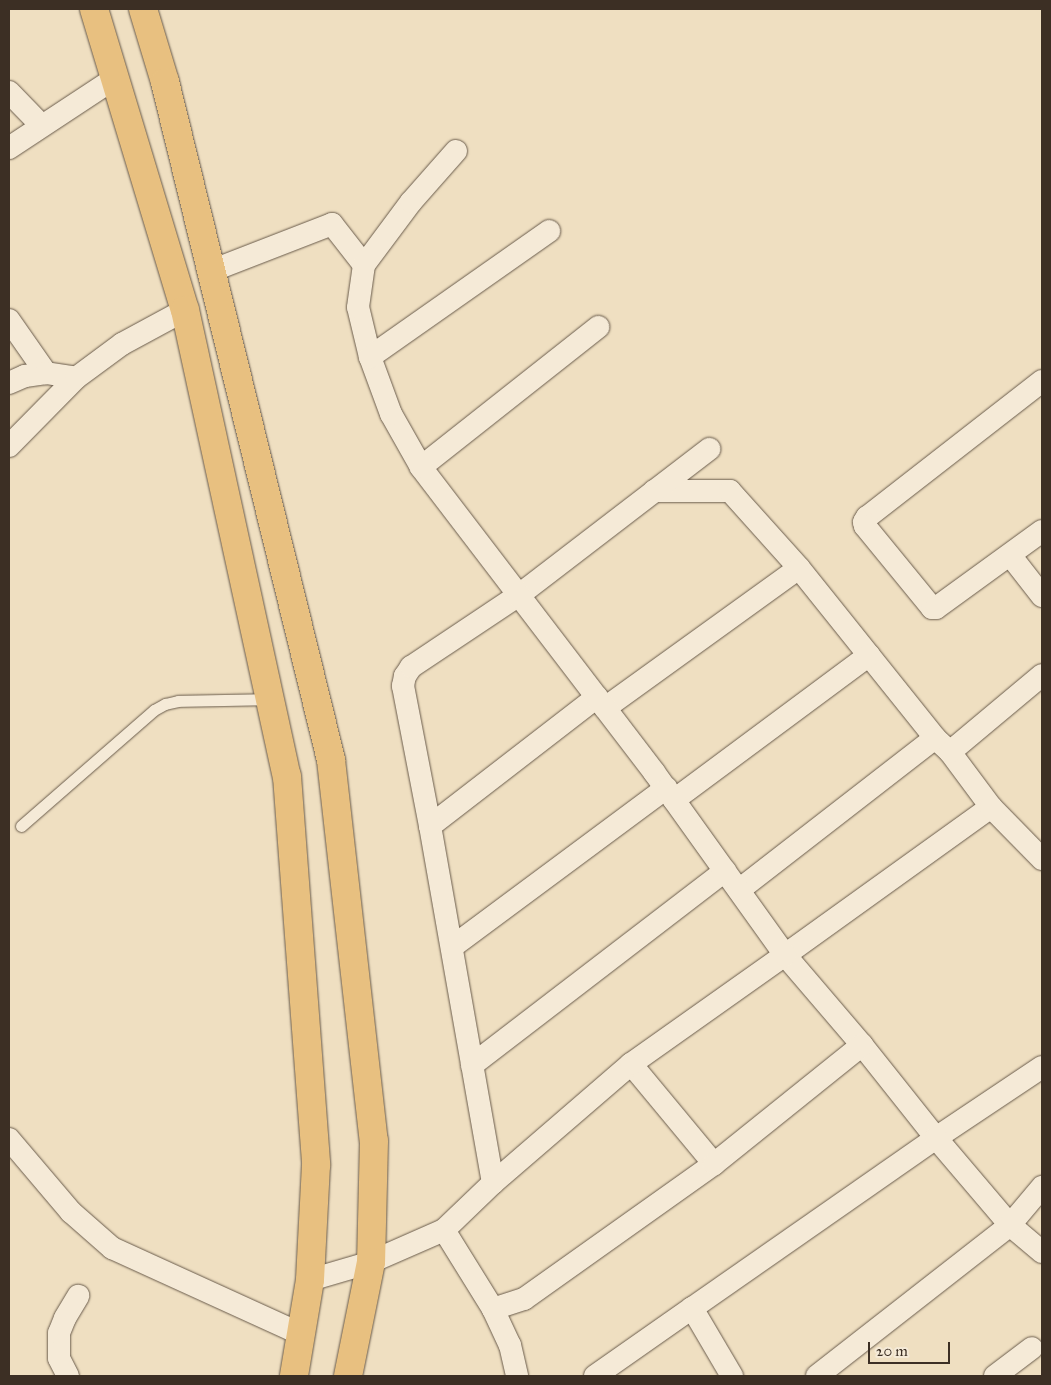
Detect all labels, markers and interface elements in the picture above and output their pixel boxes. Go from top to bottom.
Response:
scale bar [871,1332,954,1364]
text: 20 m [876,1342,908,1360]

